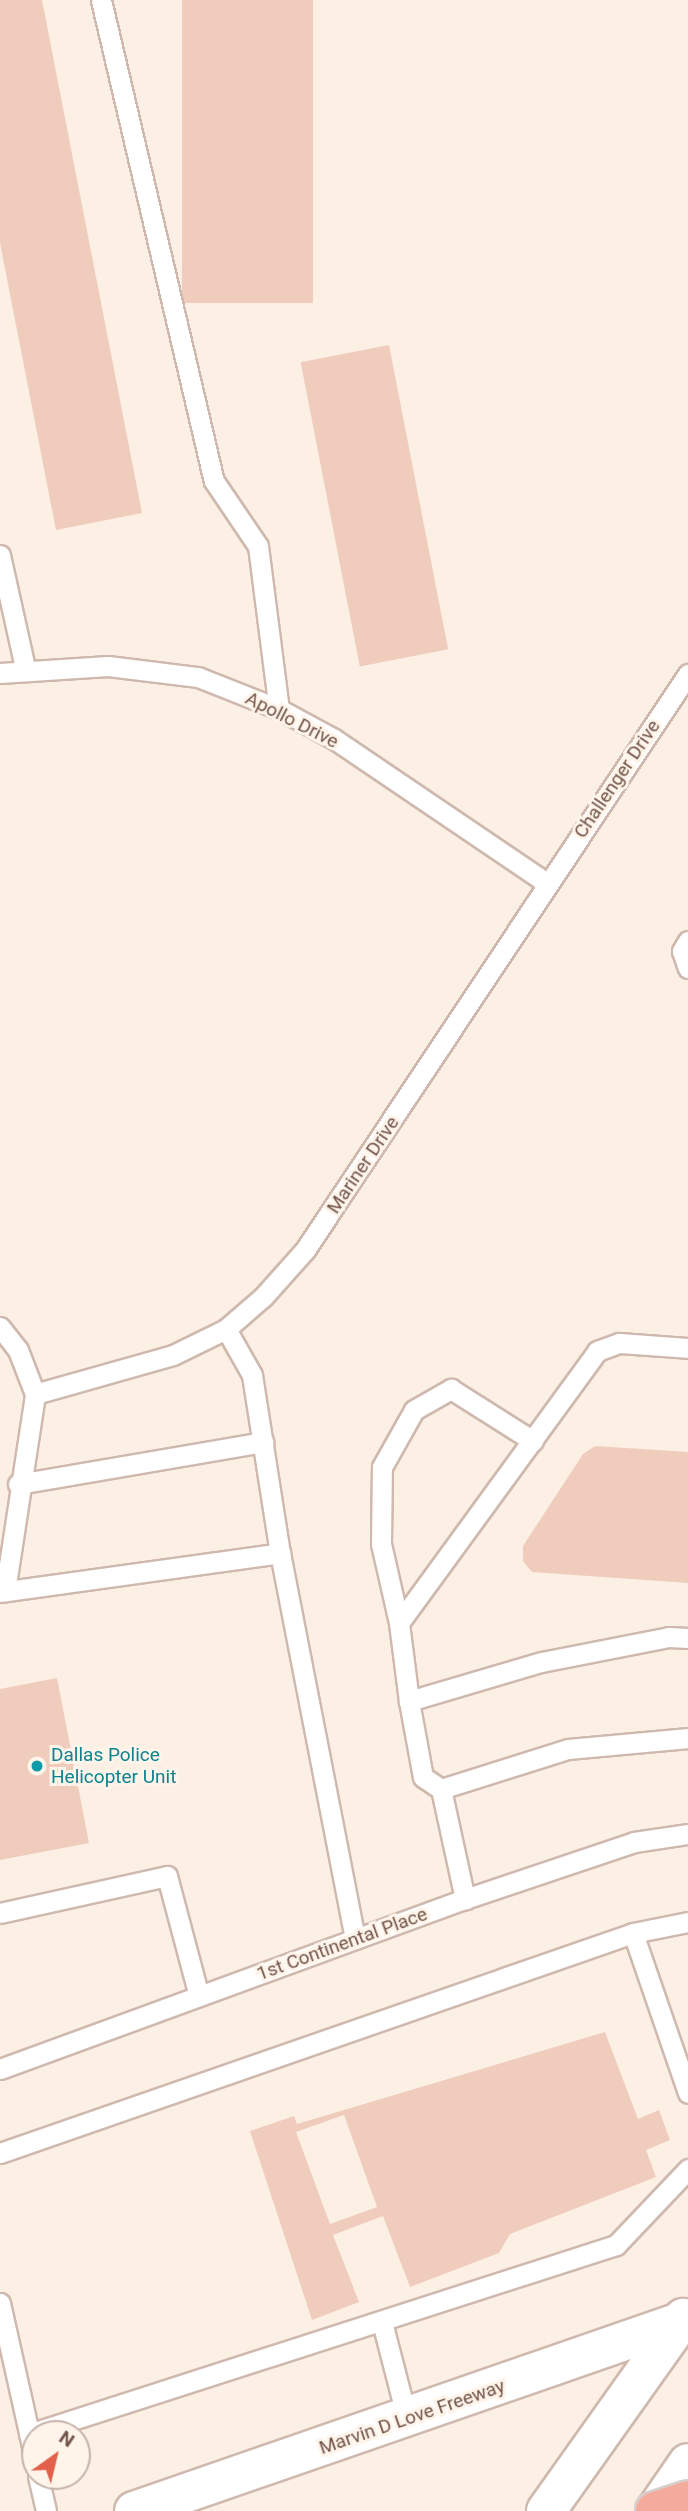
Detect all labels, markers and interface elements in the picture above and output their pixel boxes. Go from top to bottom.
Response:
street label: Apollo Drive [242,687,342,753]
street label: Challenger Drive [569,716,665,842]
street label: Mariner Drive [322,1112,404,1218]
place label: Dallas Police Helicopter Unit [51,1744,176,1788]
marker: Dallas Police Helicopter Unit [29,1758,45,1774]
street label: 1st Continental Place [254,1903,430,1985]
street label: Marvin D Love Freeway [316,2375,508,2459]
north arrow [21,2420,91,2490]
text: N [55,2426,79,2452]

